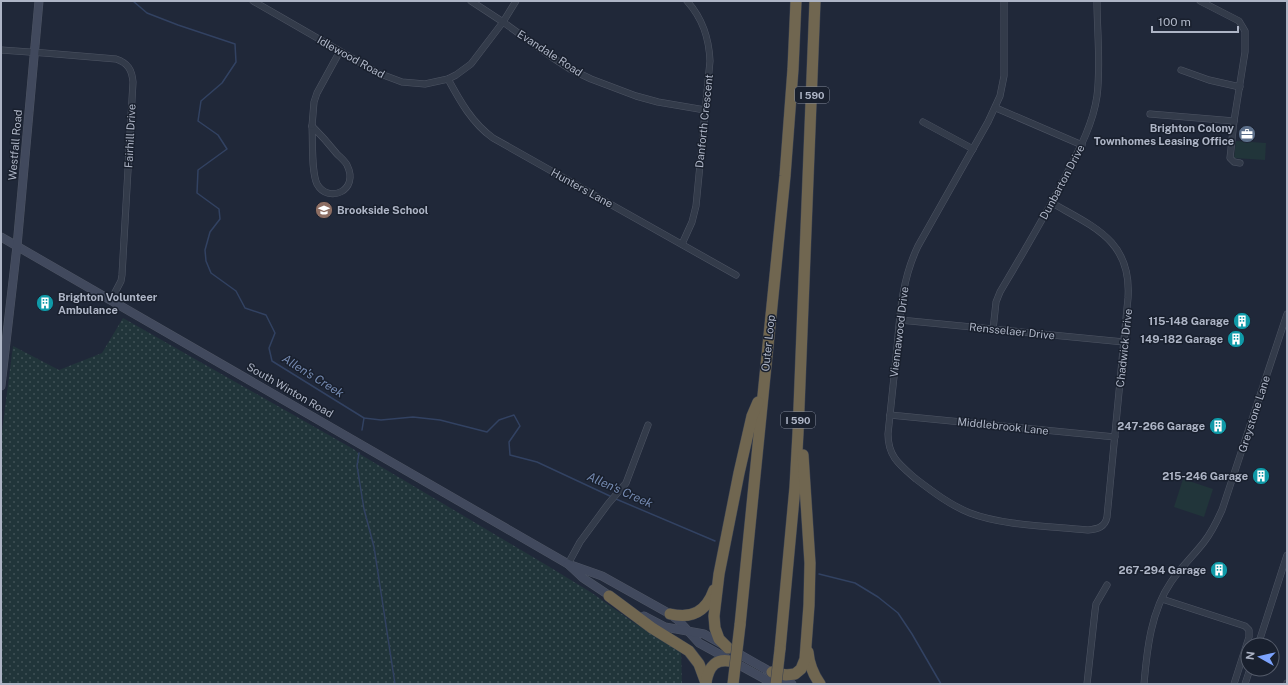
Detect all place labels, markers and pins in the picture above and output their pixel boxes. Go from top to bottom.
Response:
place label: Brighton Colony Townhomes Leasing Office [1094,122,1235,147]
office icon: Brighton Colony Townhomes Leasing Office [1237,124,1257,144]
school or university icon: Brookside School [314,200,334,220]
place label: Brookside School [337,204,429,216]
place label: Brighton Volunteer Ambulance [58,291,158,316]
building icon: Brighton Volunteer Ambulance [35,293,55,313]
building icon: 115-148 Garage [1232,311,1252,331]
place label: 115-148 Garage [1148,315,1229,327]
building icon: 149-182 Garage [1226,329,1246,349]
place label: 149-182 Garage [1140,333,1223,345]
building icon: 247-266 Garage [1208,416,1228,436]
place label: 247-266 Garage [1117,420,1205,432]
building icon: 215-246 Garage [1251,466,1271,486]
place label: 215-246 Garage [1162,470,1248,482]
building icon: 267-294 Garage [1209,560,1229,580]
place label: 267-294 Garage [1118,564,1206,576]

